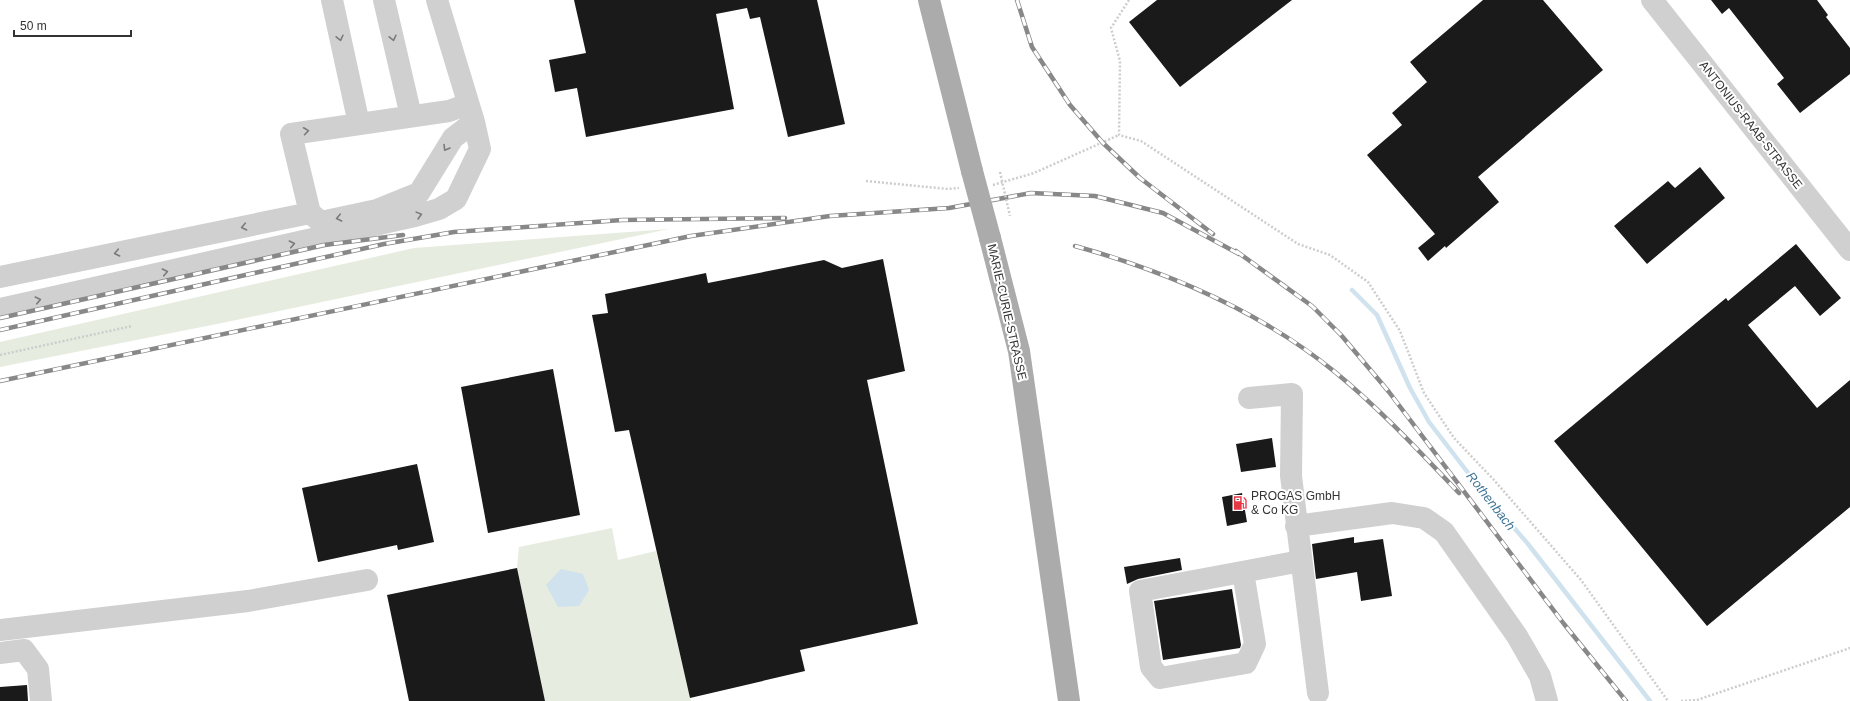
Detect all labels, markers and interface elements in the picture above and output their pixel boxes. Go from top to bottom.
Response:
scale bar [14,12,131,38]
text: 50 m [20,19,47,33]
one-way arrow [336,35,344,41]
one-way arrow [389,35,397,41]
street label: ANTONIUS-RAAB-STRASSE [1697,58,1805,192]
one-way arrow [303,127,309,136]
one-way arrow [444,144,451,151]
one-way arrow [415,211,422,220]
one-way arrow [336,214,342,222]
one-way arrow [241,222,247,230]
one-way arrow [289,240,295,248]
street label: MARIE-CURIE-STRASSE [985,243,1029,381]
one-way arrow [114,249,120,257]
one-way arrow [162,268,168,276]
one-way arrow [35,297,41,305]
water label: Rothenbach [1464,469,1518,533]
place label: PROGAS GmbH & Co KG [1251,489,1340,517]
fuel station icon: PROGAS GmbH & Co KG [1232,495,1248,511]

